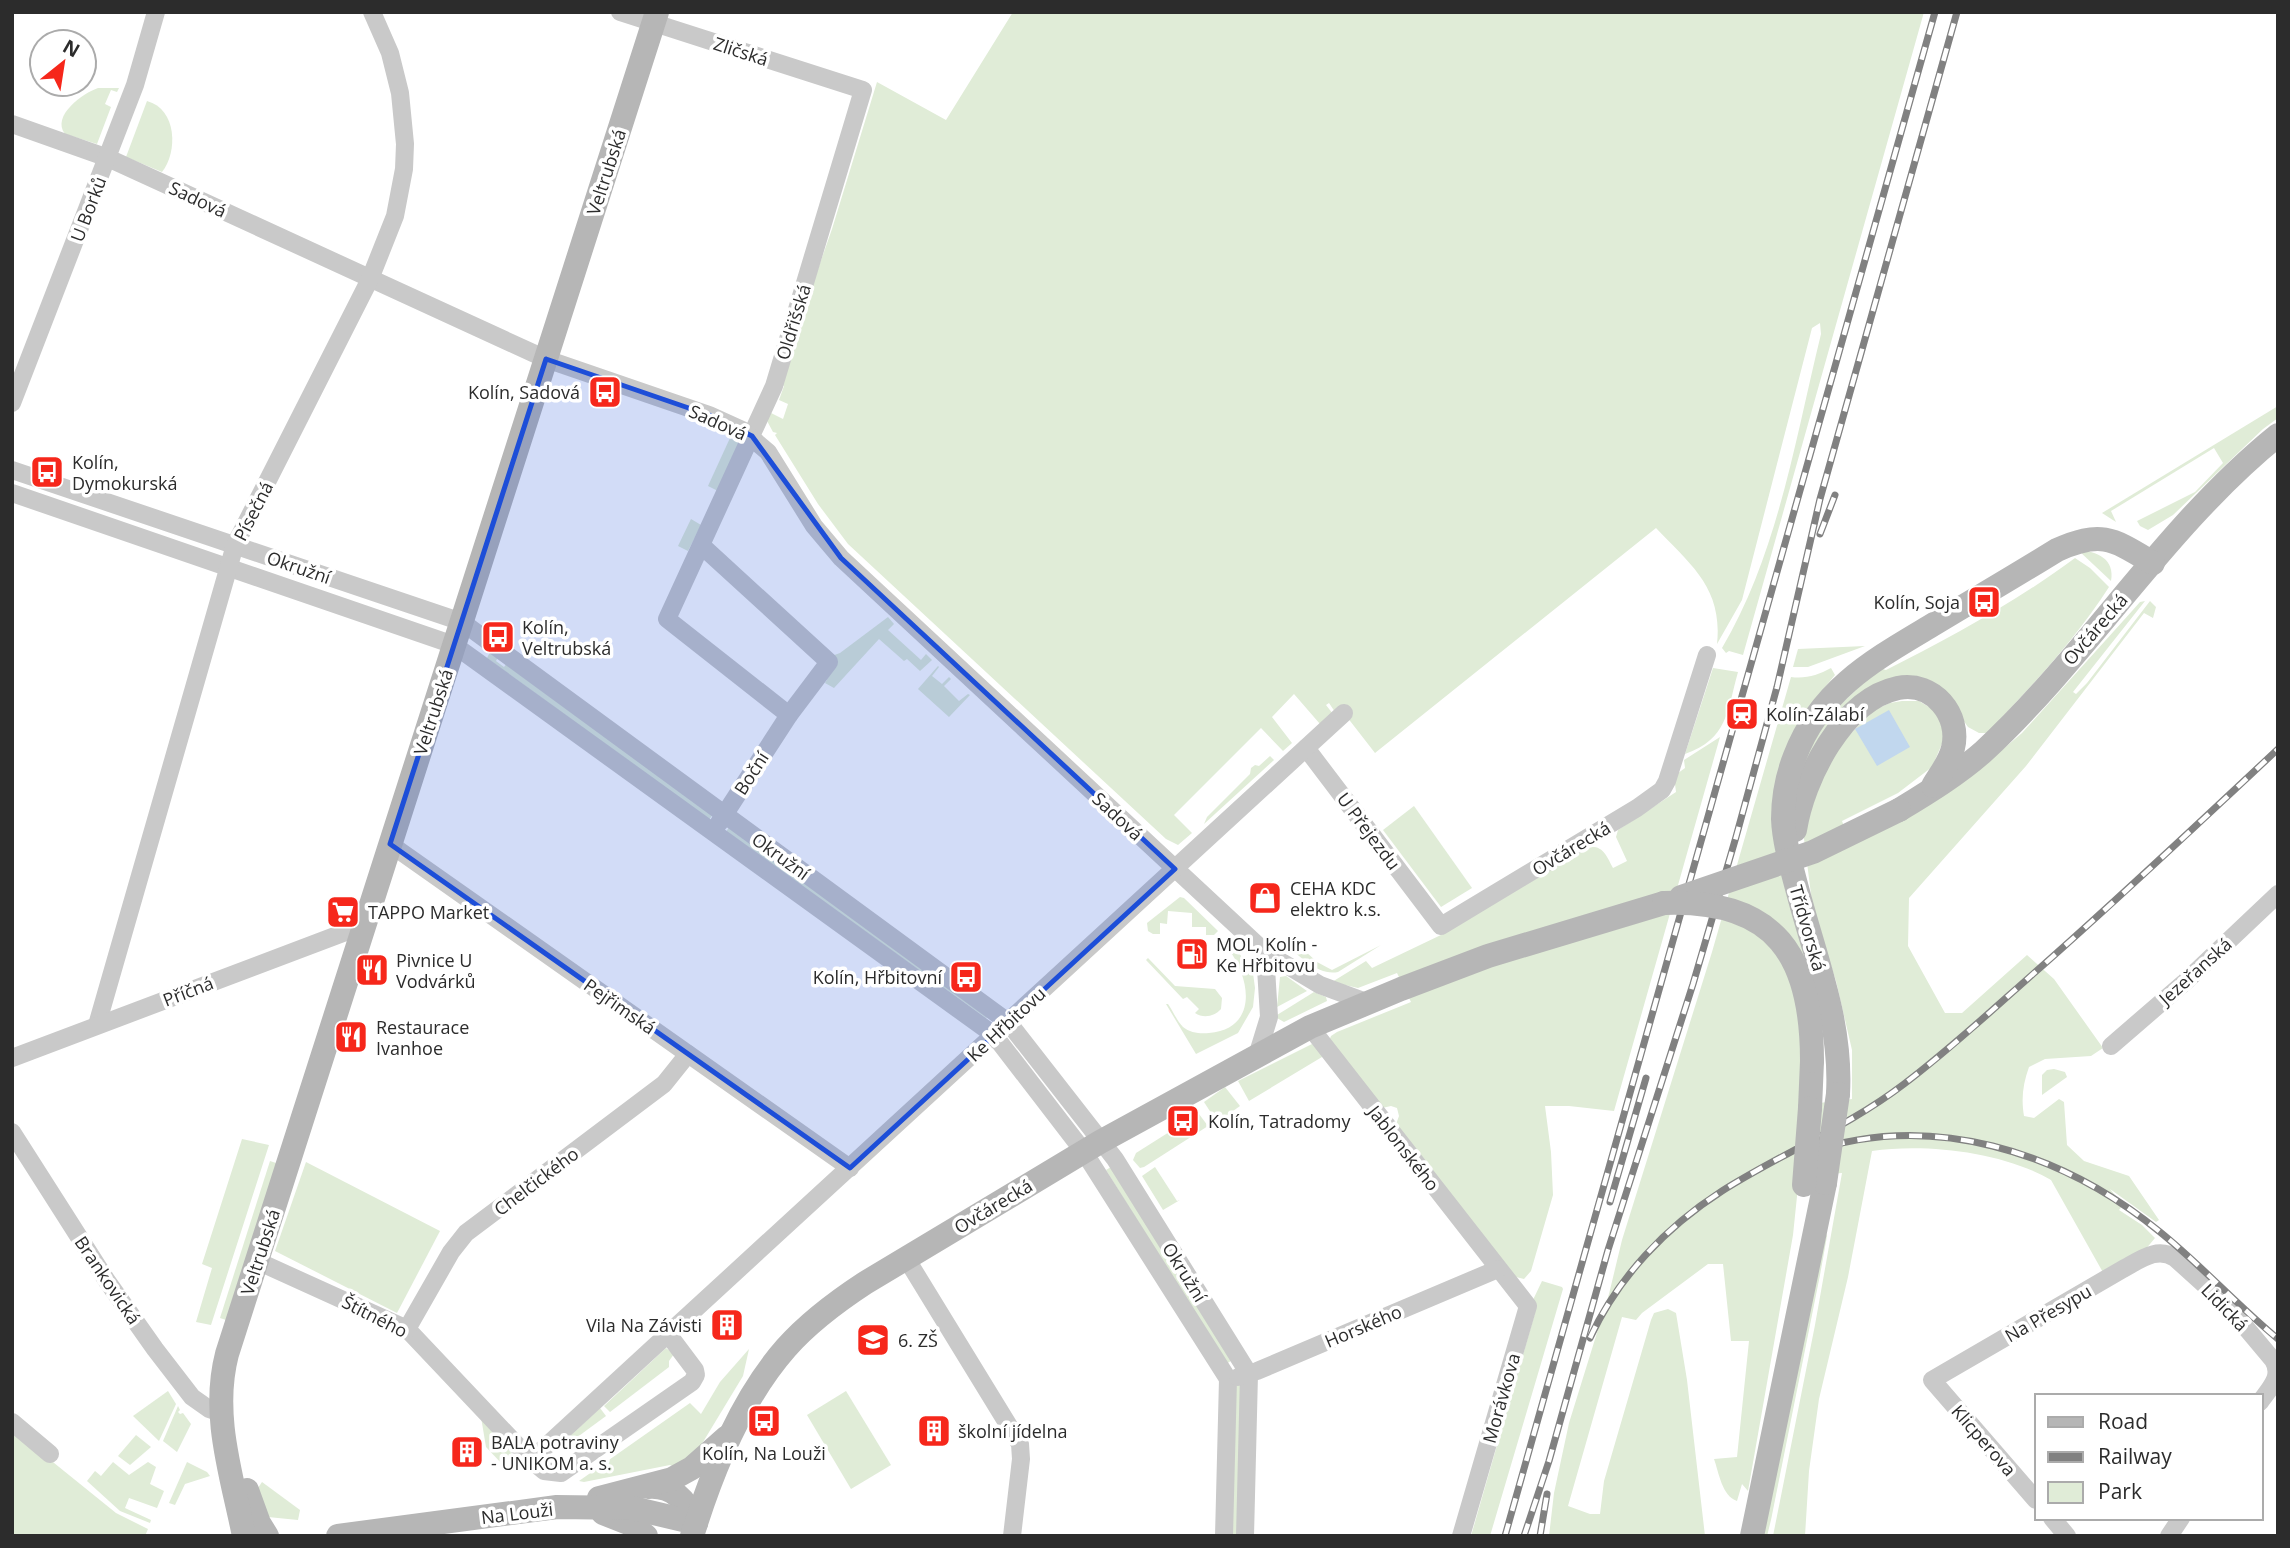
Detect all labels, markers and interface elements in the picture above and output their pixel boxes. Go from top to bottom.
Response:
north arrow [28,28,98,98]
street label: Zličská [711,31,771,71]
text: N [58,33,85,63]
street label: Veltrubská [581,126,631,218]
street label: U Borků [65,173,111,245]
street label: Sadová [165,175,231,223]
street label: Oldřišská [770,281,816,363]
bus stop icon: Kolín, Sadová [586,373,624,411]
place label: Kolín, Sadová [468,380,580,404]
street label: Sadová [685,399,751,445]
place label: Kolín, Dymokurská [72,450,177,495]
bus stop icon: Kolín, Dymokurská [28,453,66,491]
street label: Písečná [228,477,278,545]
street label: Okružní [264,545,334,589]
bus stop icon: Kolín, Soja [1965,583,2003,621]
street label: Ovčárecká [2057,588,2133,670]
place label: Kolín, Soja [1873,590,1960,614]
place label: Kolín, Veltrubská [522,615,611,660]
bus stop icon: Kolín, Veltrubská [479,618,517,656]
street label: Veltrubská [408,666,458,758]
station icon: Kolín-Zálabí [1723,695,1761,733]
place label: Kolín-Zálabí [1766,702,1865,726]
street label: Boční [728,747,774,799]
street label: Sadová [1088,787,1148,845]
street label: U Přejezdu [1332,787,1406,875]
street label: Ovčárecká [1527,815,1615,881]
street label: Okružní [747,827,815,885]
place label: CEHA KDC elektro k.s. [1290,876,1381,921]
shop icon: CEHA KDC elektro k.s. [1246,879,1284,917]
street label: Třídvorská [1784,882,1832,974]
supermarket icon: TAPPO Market [324,893,362,931]
place label: TAPPO Market [368,900,489,924]
place label: MOL, Kolín - Ke Hřbitovu [1216,932,1318,977]
street label: Jezeřanská [2152,932,2236,1011]
fuel station icon: MOL, Kolín - Ke Hřbitovu [1173,935,1211,973]
place label: Pivnice U Vodvárků [396,948,475,993]
restaurant icon: Pivnice U Vodvárků [353,951,391,989]
bus stop icon: Kolín, Hřbitovní [947,958,985,996]
place label: Kolín, Hřbitovní [813,965,942,989]
street label: Příčná [159,970,217,1012]
street label: Pejřimská [579,973,661,1039]
street label: Ke Hřbitovu [962,981,1050,1067]
place label: Restaurace Ivanhoe [376,1015,469,1060]
restaurant icon: Restaurace Ivanhoe [332,1018,370,1056]
street label: Jablonského [1362,1099,1445,1196]
bus stop icon: Kolín, Tatradomy [1164,1102,1202,1140]
place label: Kolín, Tatradomy [1208,1109,1352,1133]
street label: Chelčického [489,1141,583,1221]
street label: Ovčárecká [949,1173,1037,1239]
street label: Veltrubská [235,1206,285,1298]
street label: Brankovická [70,1231,146,1329]
street label: Okružní [1157,1238,1213,1307]
street label: Lidická [2196,1278,2254,1336]
street label: Na Přesypu [2000,1279,2096,1347]
street label: Štítného [338,1289,412,1343]
street label: Horského [1321,1299,1405,1353]
building icon: Vila Na Závisti [708,1306,746,1344]
place label: Vila Na Závisti [586,1313,702,1337]
school or university icon: 6. ZŠ [854,1321,892,1359]
place label: 6. ZŠ [898,1328,938,1352]
street label: Morávkova [1477,1350,1525,1446]
legend [2035,1394,2262,1520]
street label: Klicperova [1946,1399,2022,1481]
bus stop icon: Kolín, Na Louži [745,1402,783,1440]
text: Road [2098,1407,2148,1435]
building icon: školní jídelna [915,1412,953,1450]
place label: školní jídelna [958,1419,1067,1443]
place label: BALA potraviny - UNIKOM a. s. [491,1430,620,1475]
building icon: BALA potraviny - UNIKOM a. s. [448,1433,486,1471]
place label: Kolín, Na Louži [702,1441,826,1465]
text: Railway [2098,1442,2172,1470]
text: Park [2098,1477,2142,1505]
street label: Na Louži [480,1497,554,1529]

